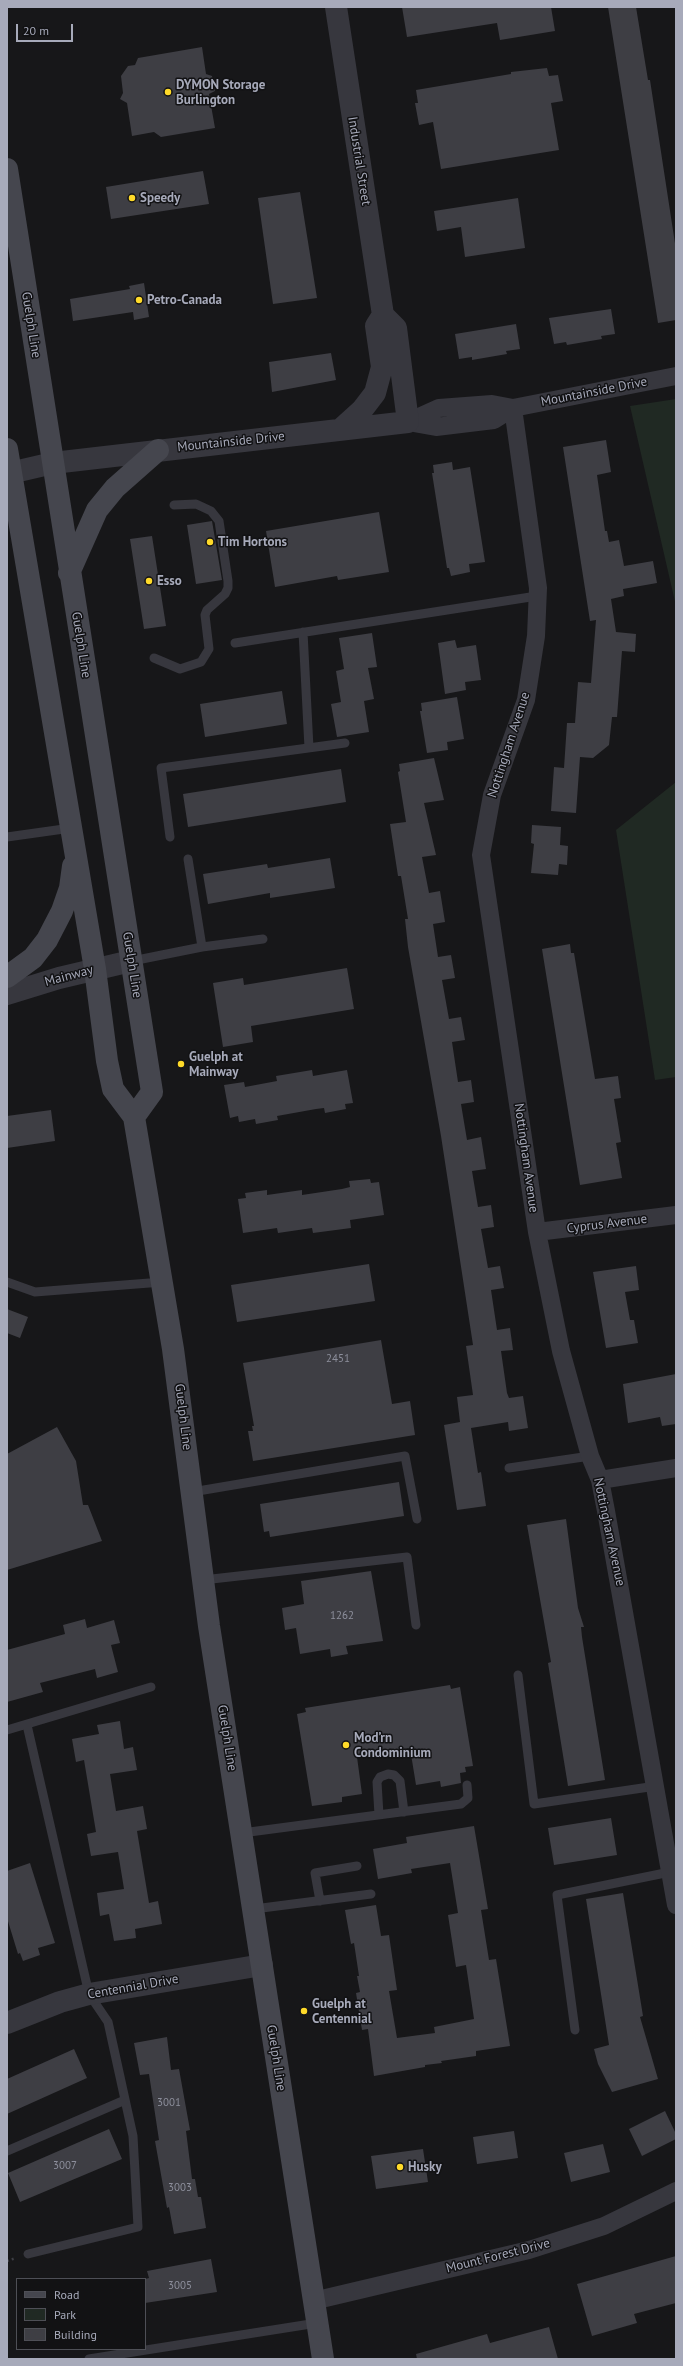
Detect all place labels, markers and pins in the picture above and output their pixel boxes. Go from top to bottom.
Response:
place label: DYMON Storage Burlington [176,77,265,108]
marker: DYMON Storage Burlington [163,87,173,97]
place label: Speedy [140,190,180,206]
marker: Speedy [127,193,137,203]
place label: Petro-Canada [147,292,222,308]
marker: Petro-Canada [134,295,144,305]
place label: Tim Hortons [218,534,287,550]
marker: Tim Hortons [205,537,215,547]
place label: Esso [157,573,182,589]
marker: Esso [144,576,154,586]
place label: Guelph at Mainway [189,1049,243,1080]
marker: Guelph at Mainway [176,1059,186,1069]
place label: Mod’rn Condominium [354,1730,431,1761]
marker: Mod’rn Condominium [341,1740,351,1750]
place label: Guelph at Centennial [312,1996,372,2027]
marker: Guelph at Centennial [299,2006,309,2016]
place label: Husky [408,2159,442,2175]
marker: Husky [395,2162,405,2172]

